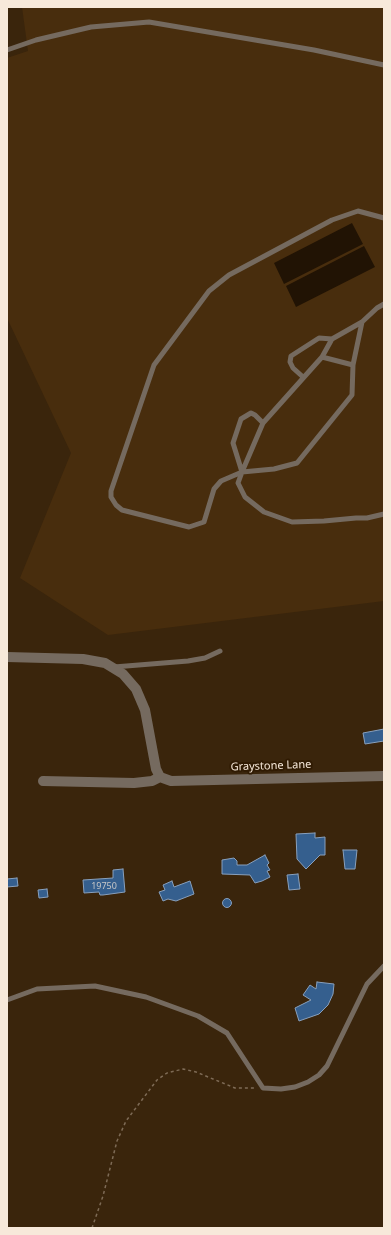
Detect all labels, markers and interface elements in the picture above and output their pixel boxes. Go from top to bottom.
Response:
street label: Graystone Lane [230,758,312,774]
house number: 19750 [91,881,117,891]

